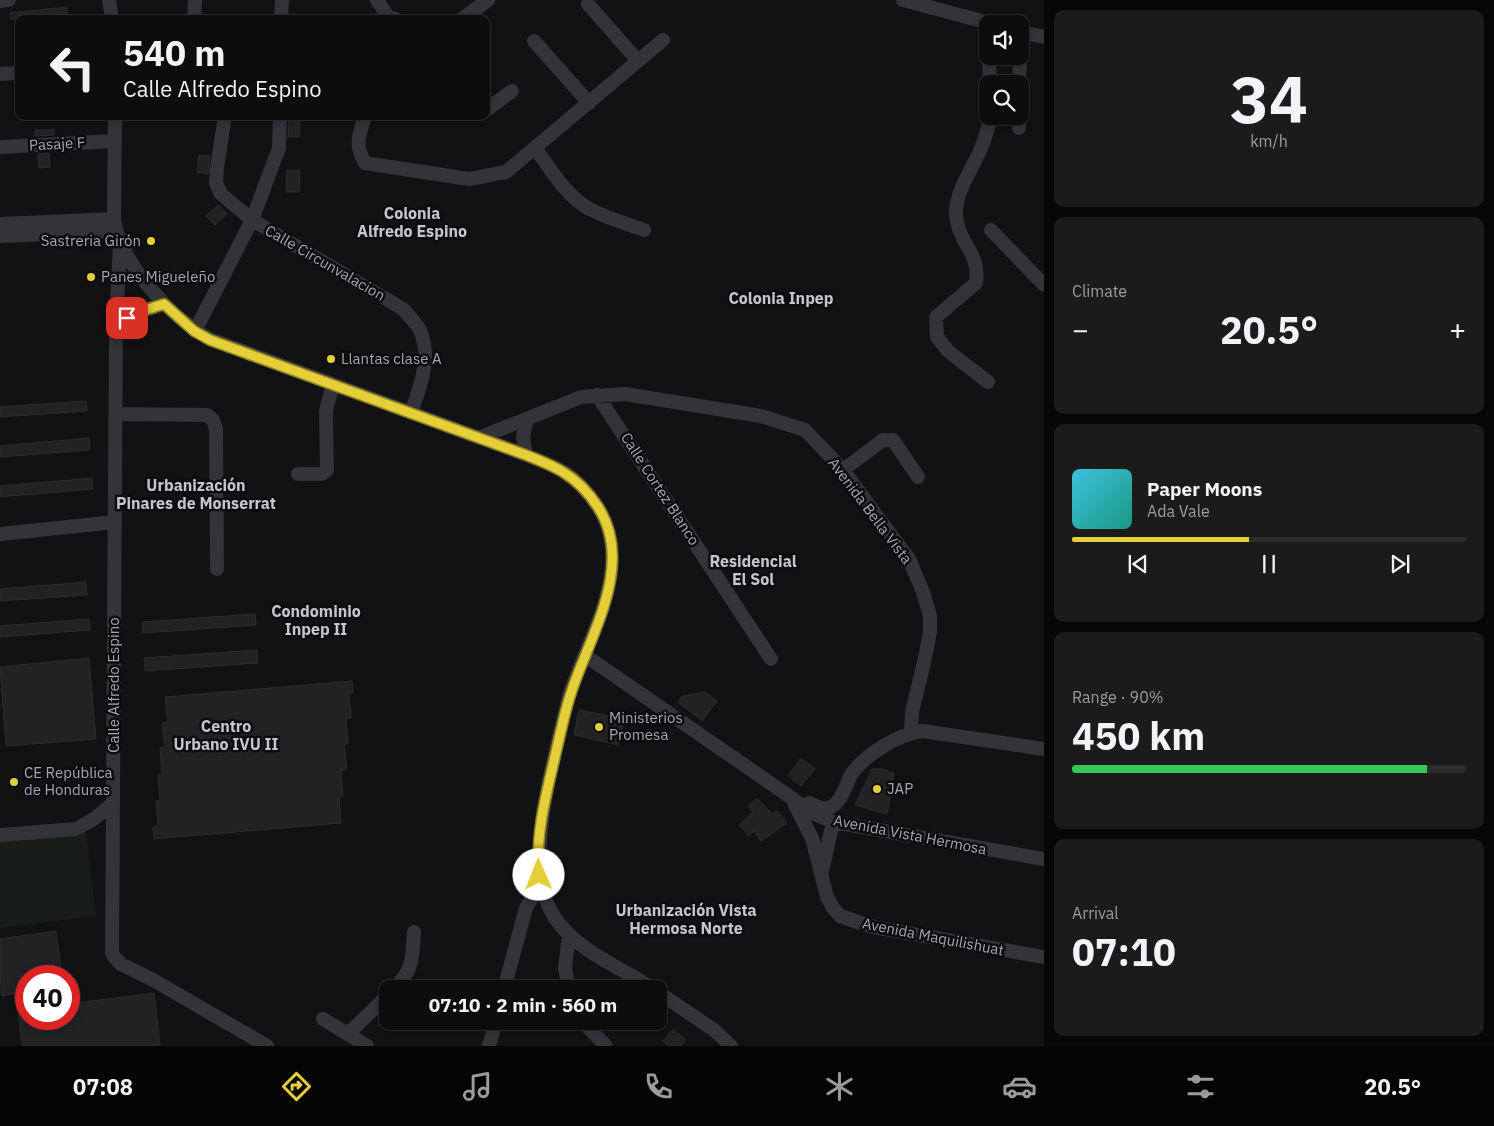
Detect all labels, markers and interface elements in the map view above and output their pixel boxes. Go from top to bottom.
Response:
map controls [979,15,1029,125]
button: sound [979,15,1029,65]
text: 540 m [123,30,226,76]
icon: left [40,35,105,100]
text: 34 [1230,56,1308,141]
text: Calle Alfredo Espino [123,74,322,103]
button: search [979,75,1029,125]
text: km/h [1250,131,1288,151]
street label: Pasaje F [28,133,86,154]
district label: Colonia Alfredo Espino [357,203,467,241]
street label: Calle Circunvalacion [262,220,389,305]
place label: Sastreria Girón [41,231,141,250]
marker: Sastreria Girón [145,235,157,247]
place label: Panes Migueleño [101,267,215,286]
marker: Panes Migueleño [85,271,97,283]
text: Climate [1072,281,1127,301]
district label: Colonia Inpep [728,288,834,308]
pin [106,297,148,339]
icon: arrive [113,304,141,332]
text: 20.5° [1220,305,1318,354]
text: − [1072,311,1089,348]
text: + [1449,311,1466,348]
place label: Llantas clase A [341,349,442,368]
marker: Llantas clase A [325,353,337,365]
street label: Calle Cortez Blanco [617,429,704,549]
street label: Avenida Bella Vista [824,454,917,568]
district label: Urbanización Pinares de Monserrat [116,475,276,513]
text: Paper Moons [1147,477,1262,501]
text: Ada Vale [1147,501,1210,521]
icon: previous [1124,550,1152,578]
icon: pause [1255,550,1283,578]
icon: next [1386,550,1414,578]
district label: Residencial El Sol [709,551,797,589]
district label: Condominio Inpep II [271,601,361,639]
street label: Calle Alfredo Espino [104,617,123,753]
text: Range · 90% [1072,687,1164,707]
place label: Ministerios Promesa [609,708,683,744]
text: 450 km [1072,711,1205,760]
district label: Centro Urbano IVU II [174,716,278,754]
marker: Ministerios Promesa [593,721,605,733]
place label: CE República de Honduras [24,763,113,799]
marker: CE República de Honduras [8,776,20,788]
place label: JAP [887,779,913,798]
marker: JAP [871,783,883,795]
street label: Avenida Vista Hermosa [832,810,988,859]
position arrow [512,848,564,900]
district label: Urbanización Vista Hermosa Norte [615,900,757,938]
text: Arrival [1072,903,1119,923]
street label: Avenida Maquilishuat [861,913,1006,960]
text: 07:10 [1072,927,1176,976]
speed limit sign: 40 [15,965,80,1030]
text: 07:10 · 2 min · 560 m [429,993,617,1017]
icon: directions [279,1069,314,1104]
icon: music [460,1069,495,1104]
icon: phone [641,1069,676,1104]
icon: climate [822,1069,857,1104]
icon: car [1002,1069,1037,1104]
icon: filters [1183,1069,1218,1104]
text: 07:08 [73,1072,133,1101]
text: 20.5° [1364,1072,1421,1101]

